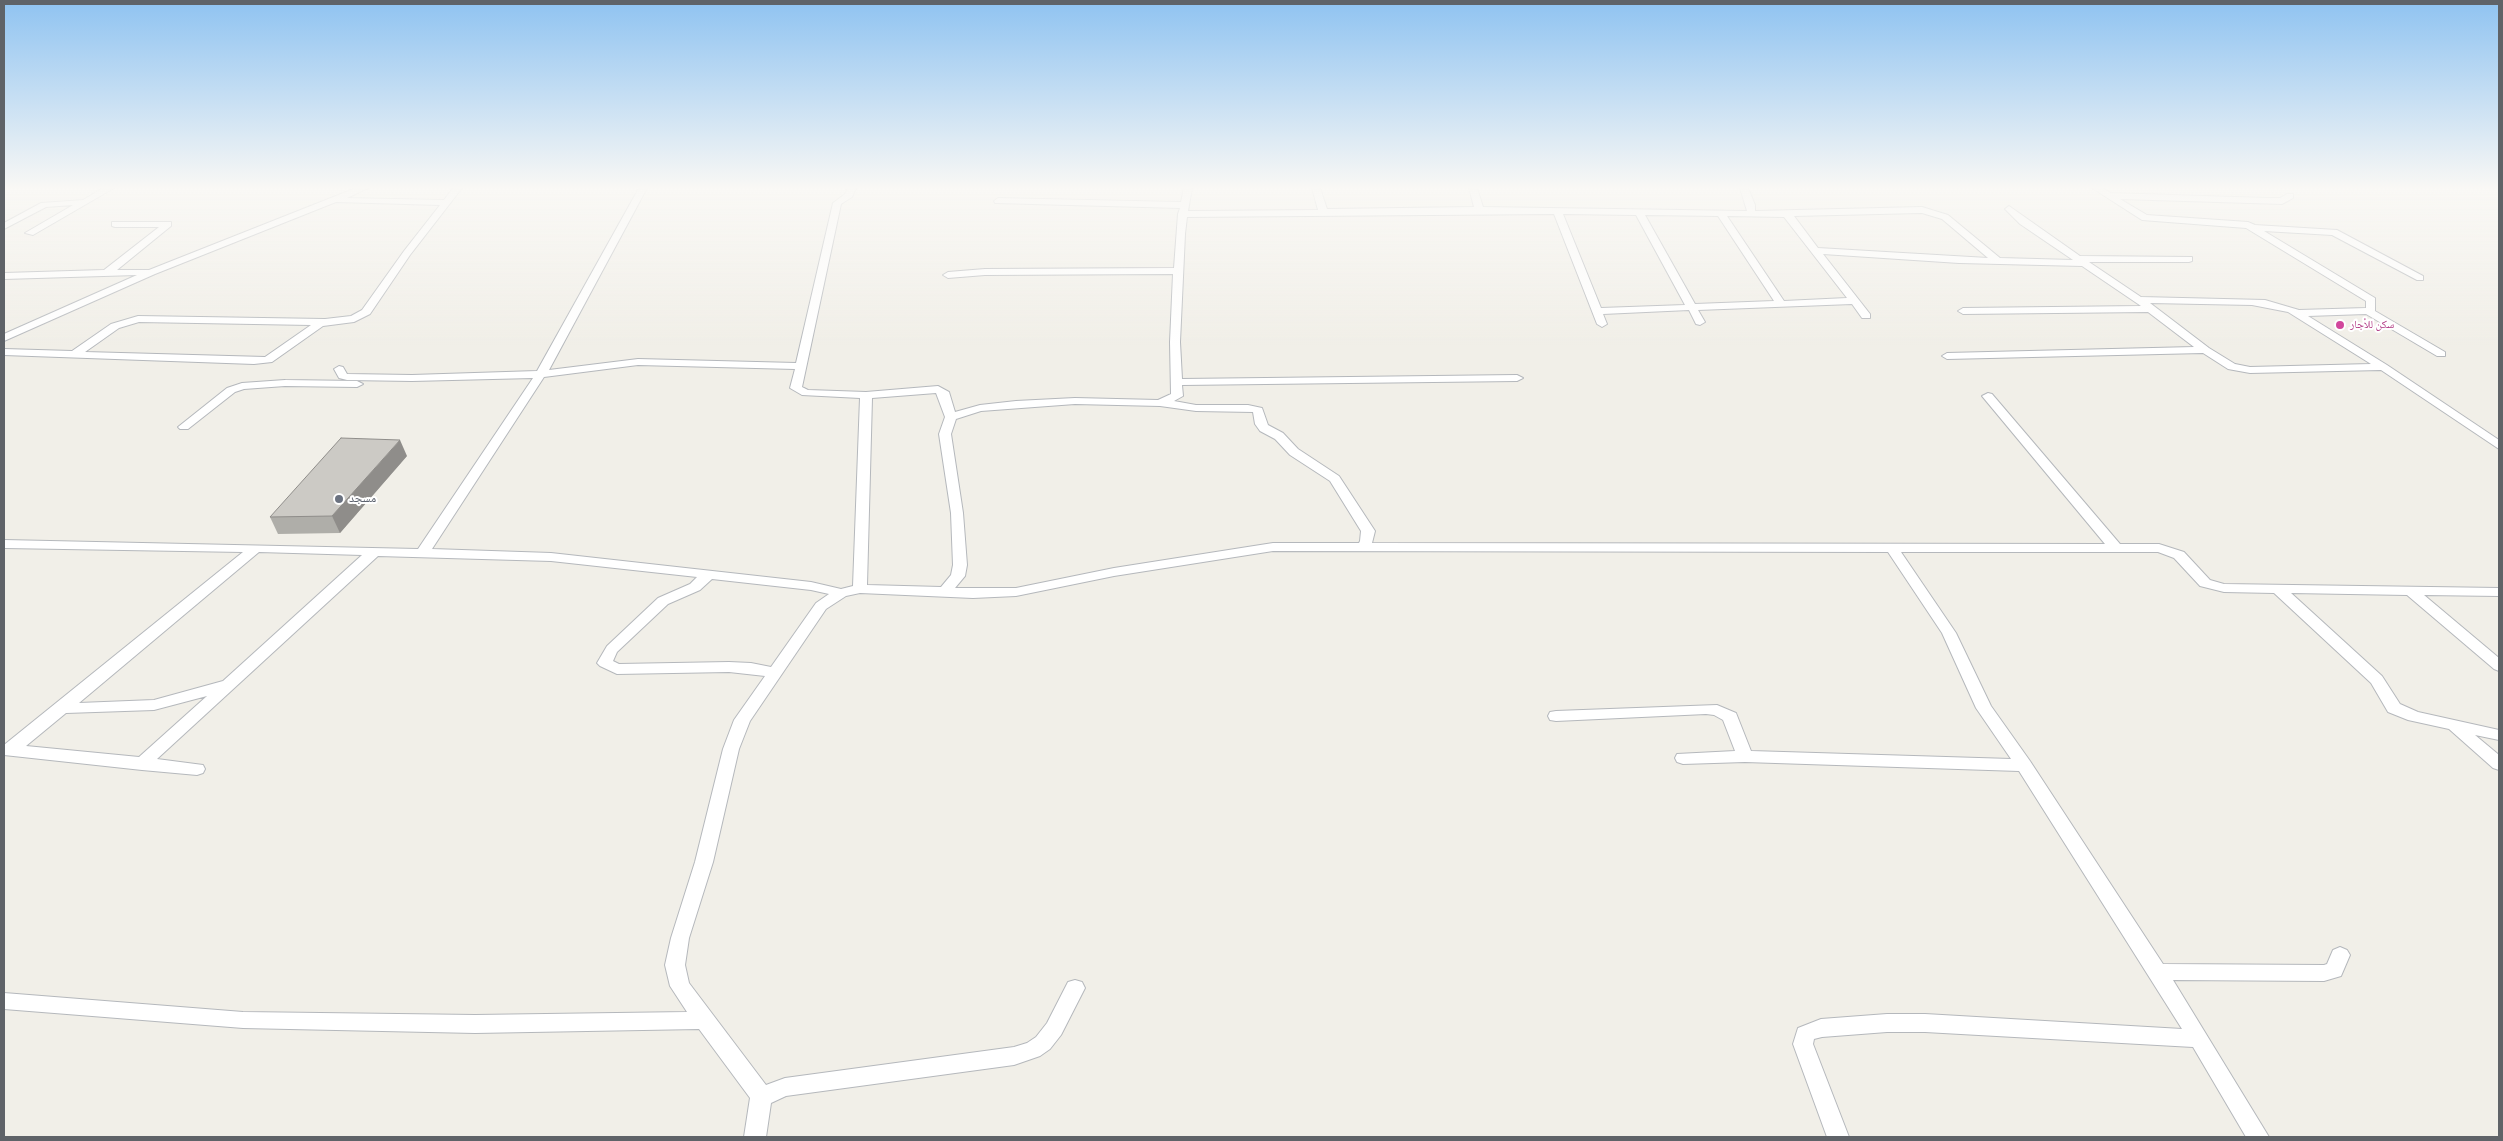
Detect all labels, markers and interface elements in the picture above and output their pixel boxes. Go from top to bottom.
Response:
place label: سكن للأجار [2350,318,2394,332]
marker: سكن للأجار [2334,319,2346,331]
place label: مسجد [349,492,376,506]
marker: مسجد [333,493,345,505]

